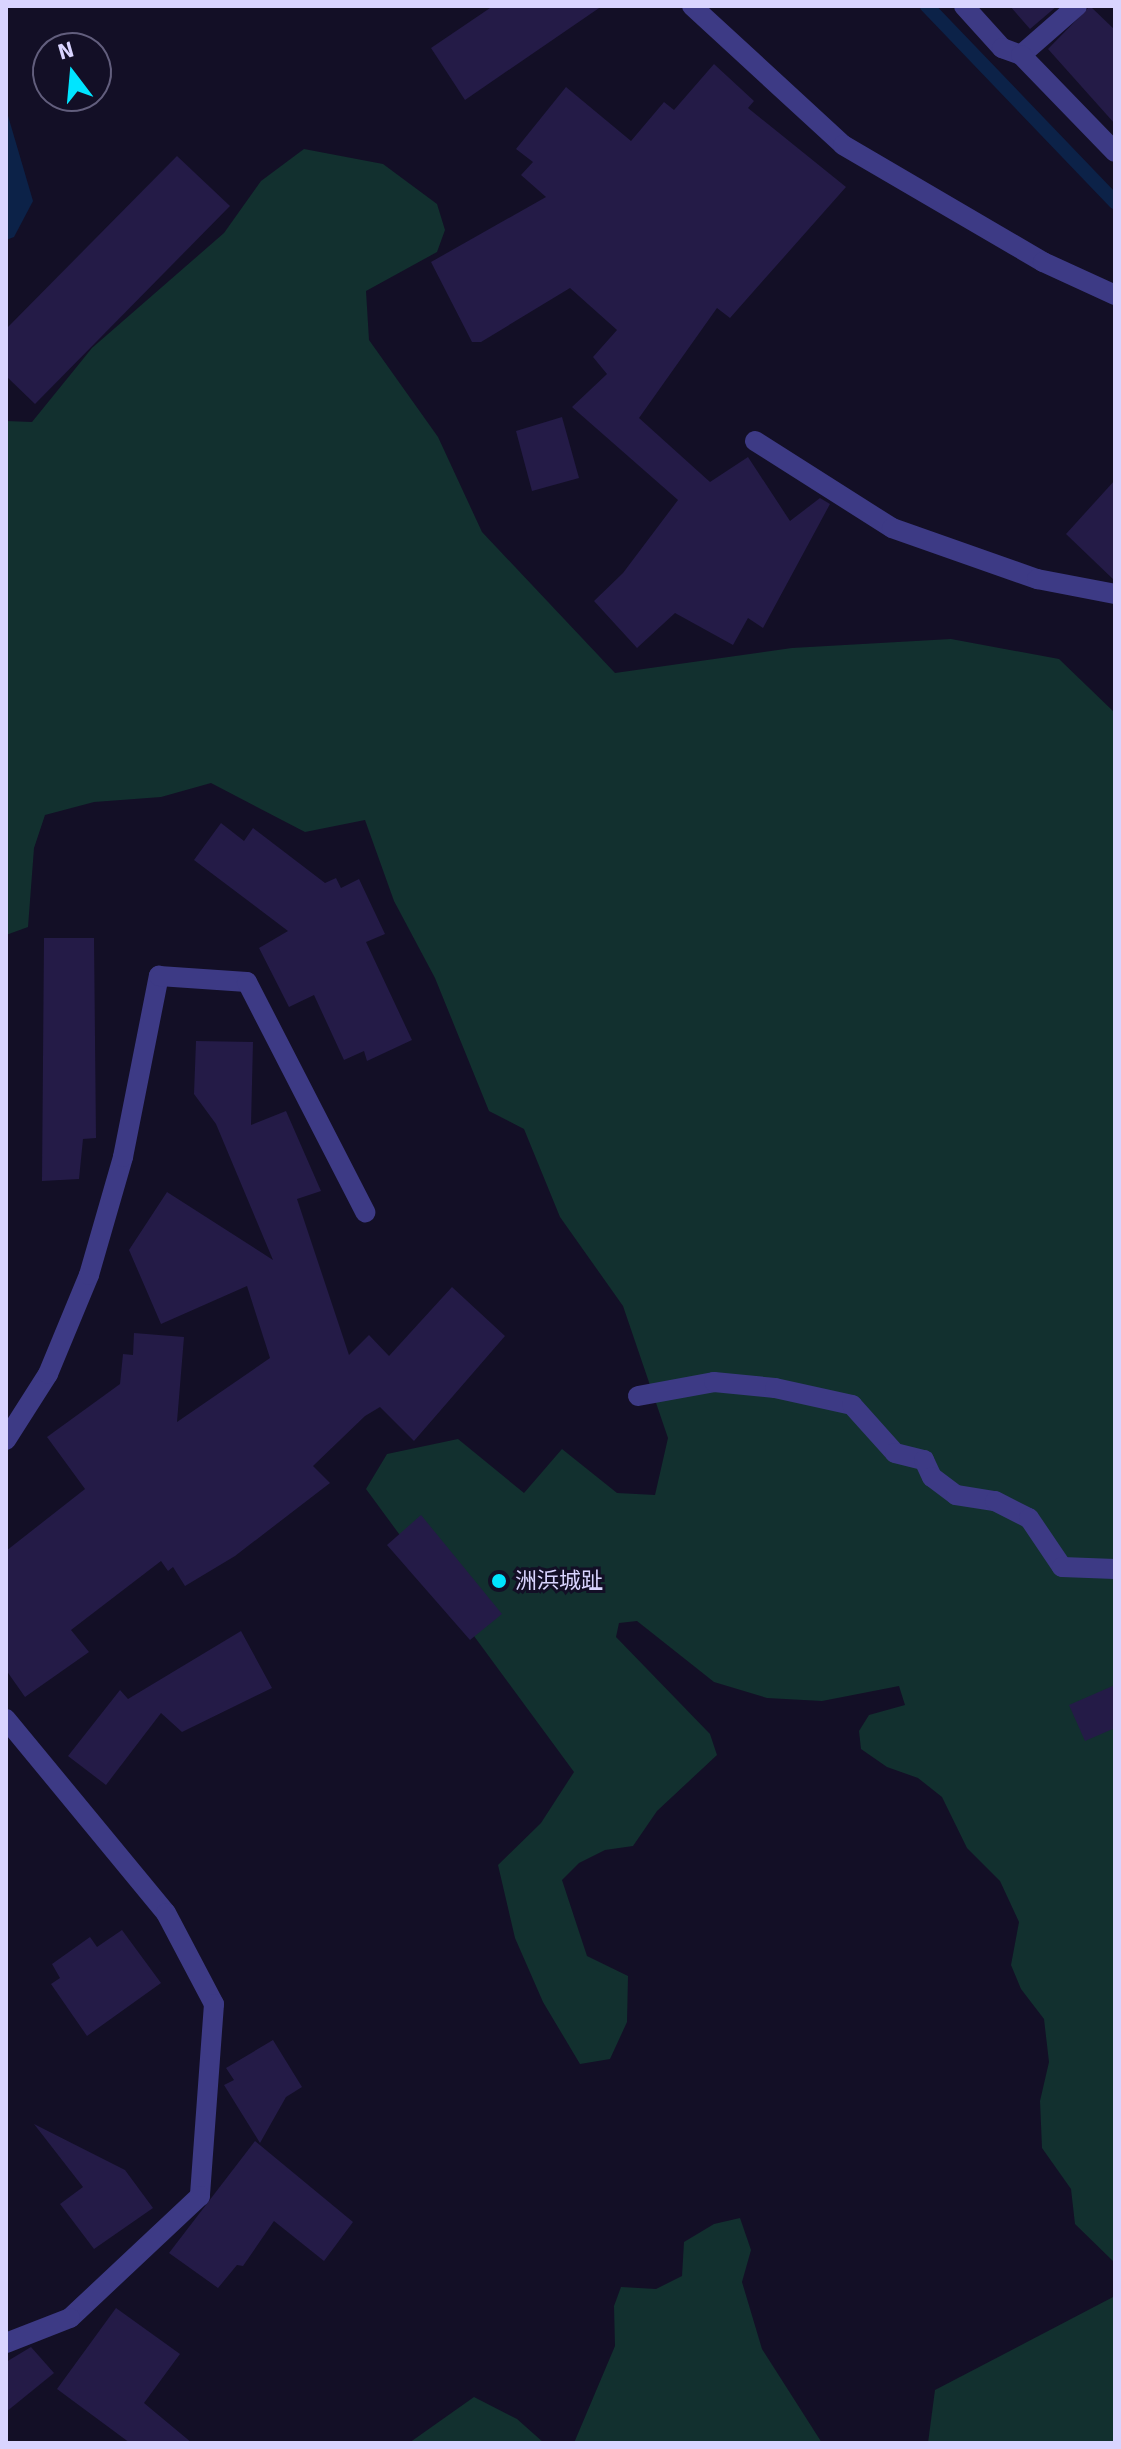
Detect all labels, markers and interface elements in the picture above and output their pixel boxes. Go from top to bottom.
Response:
north arrow [32,32,112,112]
text: N [55,35,77,65]
place label: 洲浜城趾 [515,1568,603,1594]
marker: 洲浜城趾 [490,1572,508,1590]

